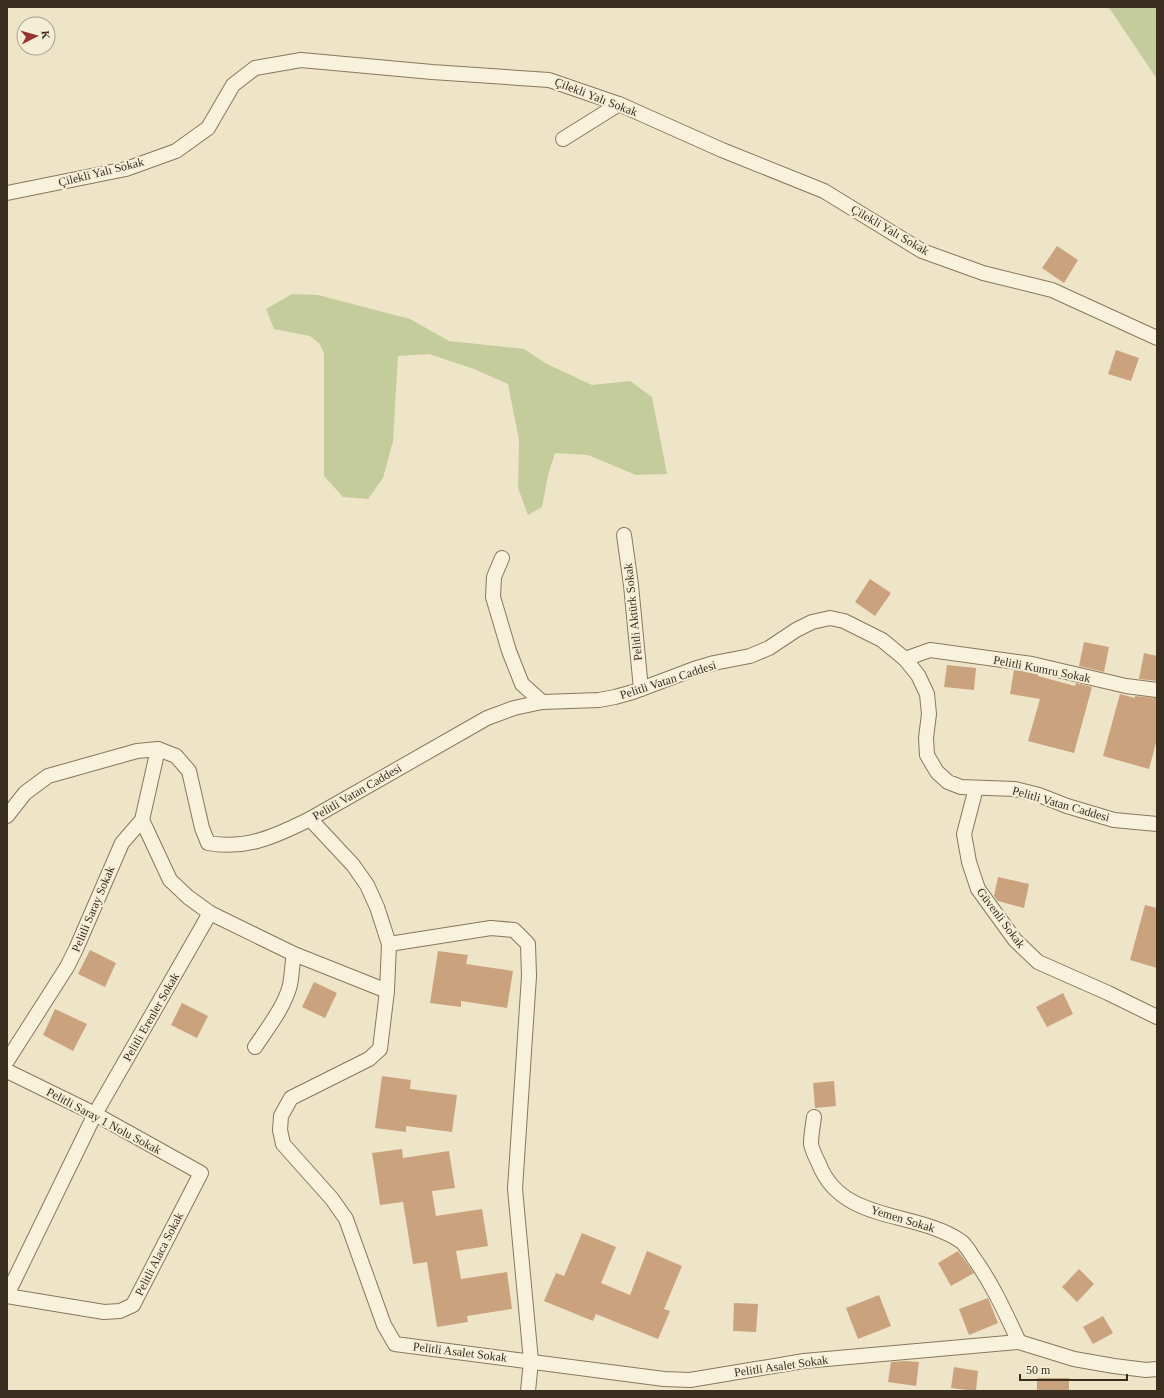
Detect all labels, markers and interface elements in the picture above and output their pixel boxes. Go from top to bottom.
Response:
north arrow [16,16,56,56]
text: K [40,30,52,40]
street label: Çilekli Yalı Sokak [553,75,639,119]
street label: Çilekli Yalı Sokak [57,155,145,189]
street label: Çilekli Yalı Sokak [849,202,931,258]
street label: Pelitli Aktürk Sokak [621,563,645,661]
street label: Pelitli Kumru Sokak [992,653,1092,685]
street label: Pelitli Vatan Caddesi [618,658,719,702]
street label: Pelitli Vatan Caddesi [310,760,405,823]
street label: Pelitli Vatan Caddesi [1011,783,1112,825]
street label: Pelitli Saray Sokak [69,864,117,954]
street label: Güvenli Sokak [974,885,1028,951]
street label: Pelitli Erenler Sokak [120,970,182,1064]
street label: Pelitli Saray 1 Nolu Sokak [44,1085,164,1157]
street label: Yemen Sokak [869,1203,937,1235]
street label: Pelitli Alaca Sokak [132,1210,186,1298]
street label: Pelitli Asalet Sokak [412,1339,508,1365]
street label: Pelitli Asalet Sokak [733,1352,829,1380]
scale bar [1020,1356,1127,1382]
text: 50 m [1026,1363,1051,1377]

